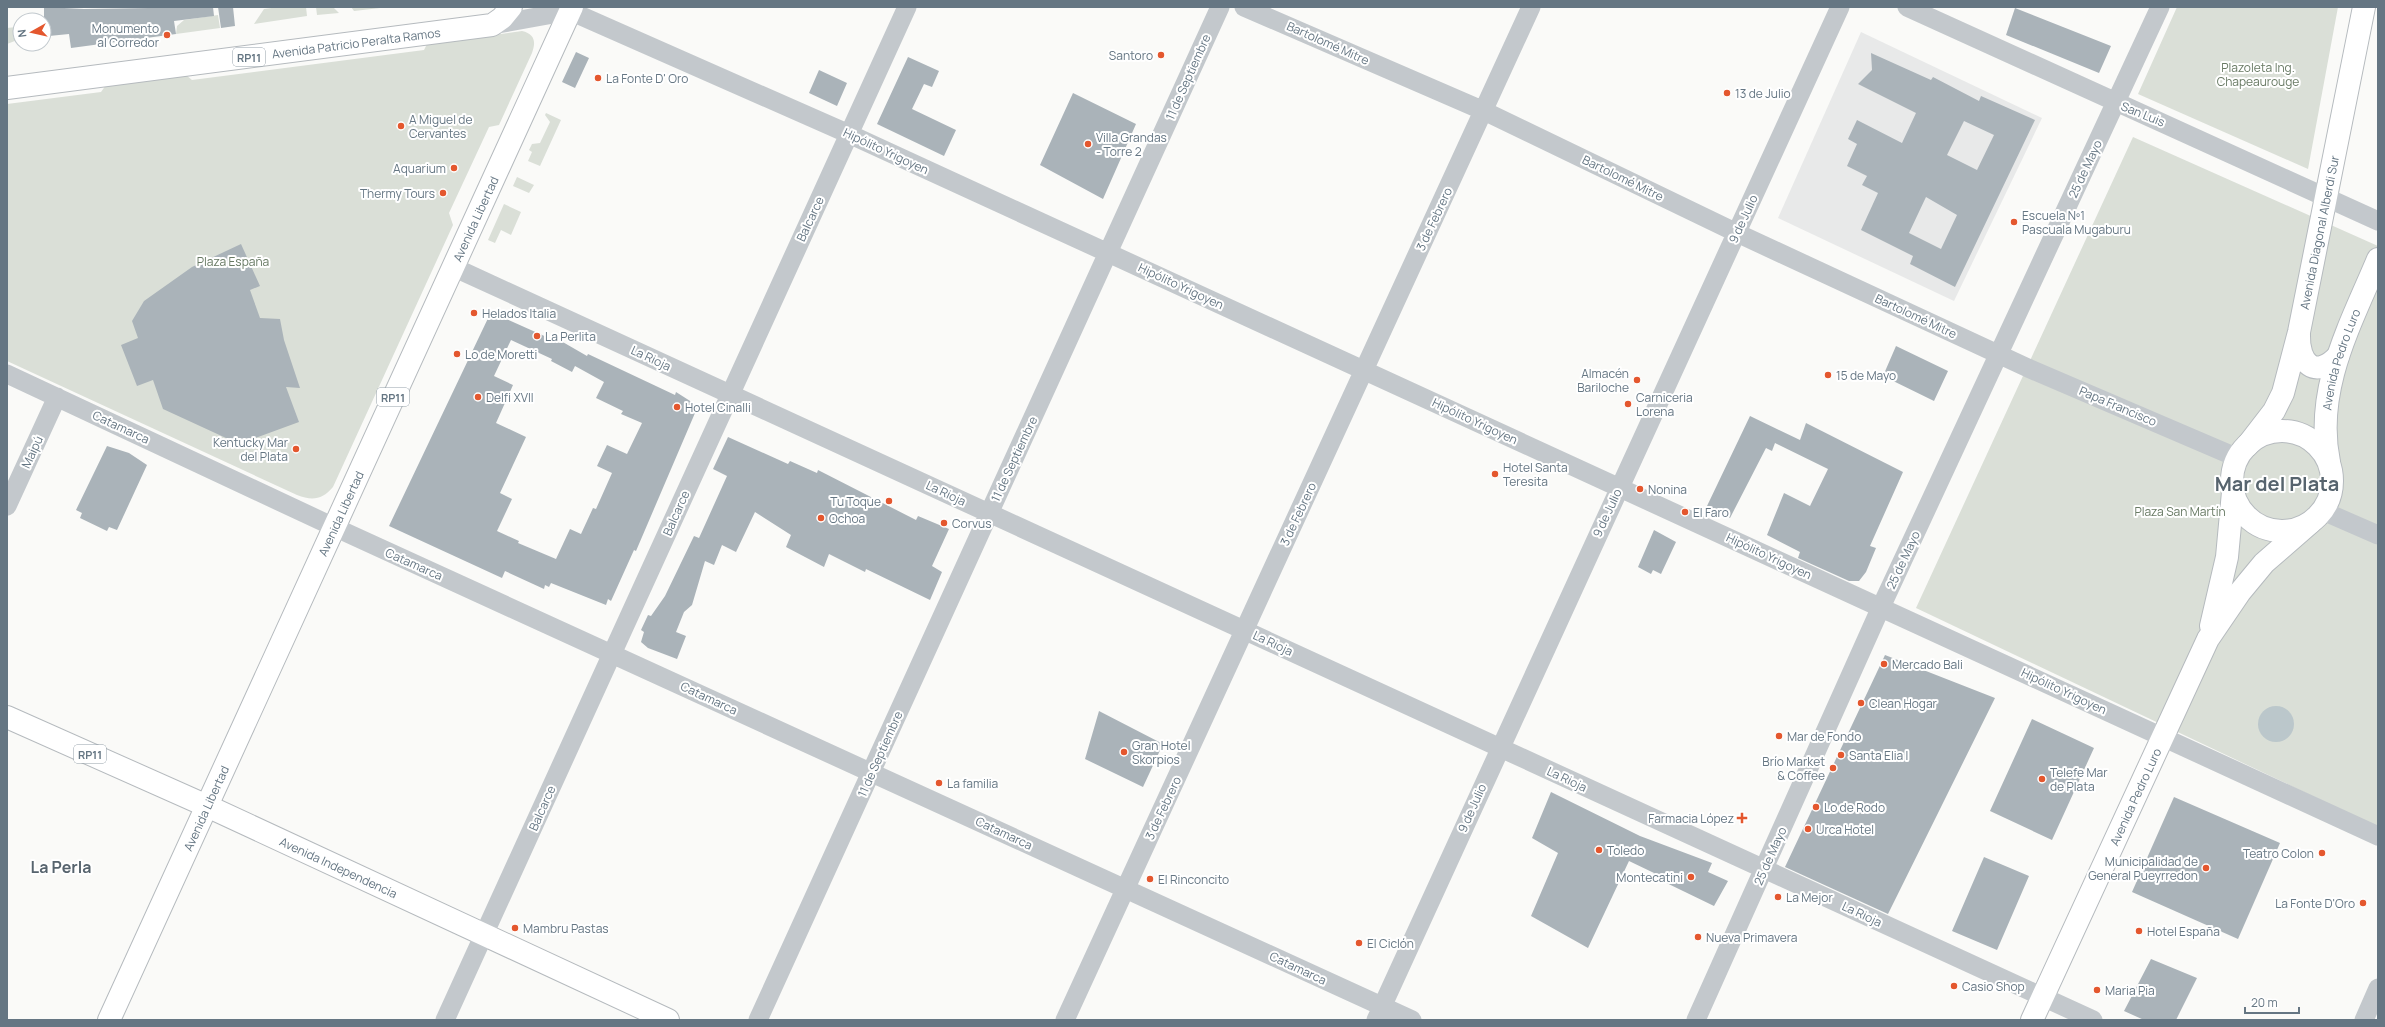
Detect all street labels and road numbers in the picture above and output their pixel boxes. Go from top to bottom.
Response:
street label: Bartolomé Mitre [1284,17,1372,69]
street label: Avenida Patricio Peralta Ramos [271,23,441,62]
street label: 11 de Septiembre [1161,31,1215,123]
road number: RP11 [233,48,265,66]
street label: San Luis [2119,98,2167,130]
street label: Hipólito Yrigoyen [841,124,931,178]
street label: 25 de Mayo [2064,137,2106,201]
street label: Bartolomé Mitre [1580,151,1666,205]
street label: Avenida Diagonal Alberdi Sur [2295,153,2343,311]
street label: Avenida Libertad [448,173,502,264]
street label: 3 de Febrero [1412,185,1456,253]
street label: 9 de Julio [1724,192,1762,246]
street label: Balcarce [792,194,828,244]
street label: Hipólito Yrigoyen [1136,259,1226,313]
street label: Bartolomé Mitre [1872,290,1960,342]
street label: Avenida Pedro Luro [2318,306,2364,411]
street label: La Rioja [628,341,674,375]
street label: Papa Francisco [2077,382,2159,430]
road number: RP11 [377,388,409,406]
street label: Hipólito Yrigoyen [1430,394,1520,448]
street label: Catamarca [90,406,152,448]
street label: 11 de Septiembre [987,413,1041,505]
street label: Maipú [17,433,47,471]
street label: Avenida Libertad [314,468,367,559]
street label: La Rioja [923,476,969,510]
street label: 3 de Febrero [1276,480,1320,548]
street label: 9 de Julio [1588,486,1626,540]
street label: Balcarce [659,488,693,538]
street label: 25 de Mayo [1882,528,1924,592]
street label: Hipólito Yrigoyen [1724,529,1814,583]
street label: Catamarca [383,544,445,584]
street label: La Rioja [1250,626,1296,660]
street label: Hipólito Yrigoyen [2019,664,2109,718]
street label: Catamarca [678,677,740,719]
street label: 11 de Septiembre [853,708,907,800]
road number: RP11 [74,745,106,763]
street label: Avenida Pedro Luro [2105,745,2165,848]
street label: La Rioja [1544,762,1590,796]
street label: Avenida Libertad [179,763,233,853]
street label: 3 de Febrero [1141,774,1185,842]
street label: 9 de Julio [1454,781,1490,835]
street label: Balcarce [525,783,559,833]
street label: Catamarca [973,812,1035,854]
street label: 25 de Mayo [1750,824,1790,888]
street label: Avenida Independencia [277,832,400,902]
street label: La Rioja [1839,897,1885,931]
street label: Catamarca [1267,947,1329,989]

